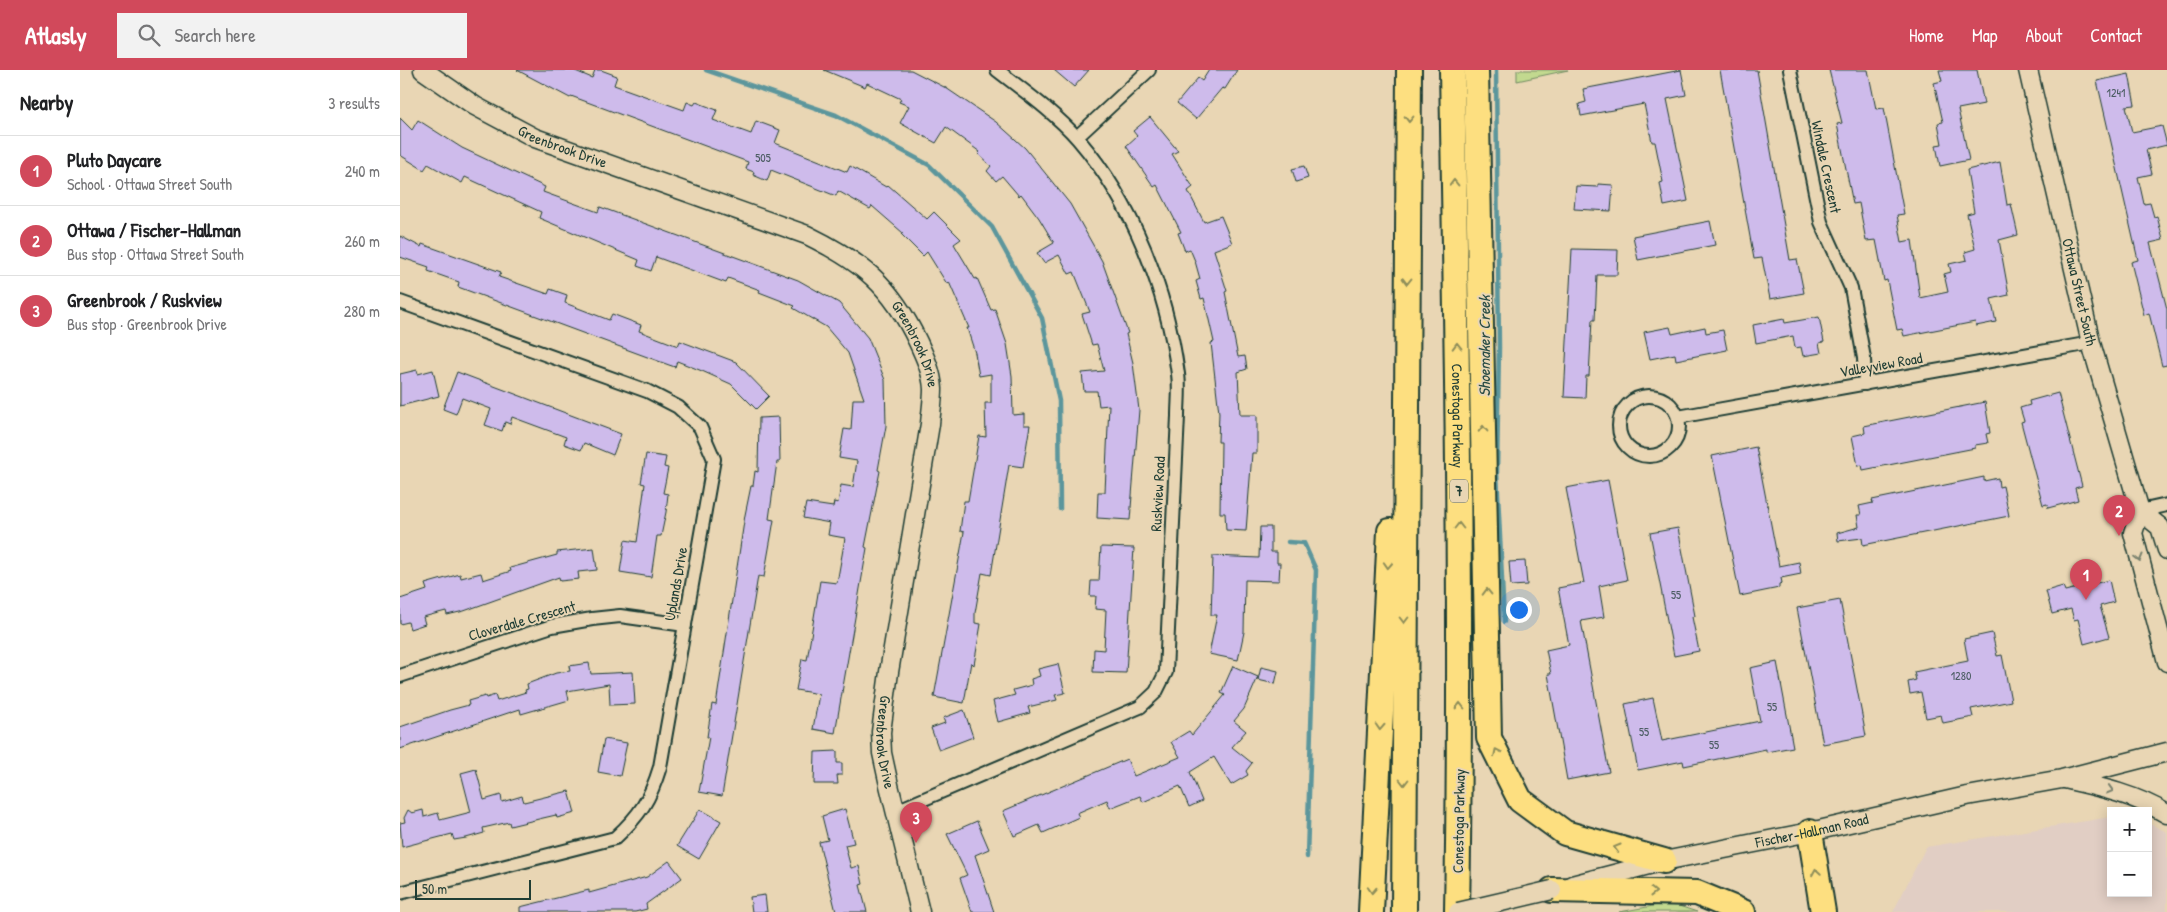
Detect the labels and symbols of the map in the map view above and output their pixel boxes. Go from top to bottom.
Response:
house number: 1241 [2107,84,2125,101]
one-way arrow [1403,115,1414,123]
street label: Windale Crescent [1806,119,1847,216]
street label: Greenbrook Drive [514,120,610,173]
house number: 505 [755,149,771,166]
one-way arrow [1449,179,1459,187]
street label: Ottawa Street South [2057,236,2102,348]
one-way arrow [1402,278,1412,285]
water label: Shoemaker Creek [1473,294,1495,397]
street label: Greenbrook Drive [887,296,944,388]
one-way arrow [1452,342,1462,350]
street label: Valleyview Road [1838,347,1924,382]
street label: Conestoga Parkway [1447,364,1469,468]
one-way arrow [1478,425,1488,432]
street label: Ruskview Road [1145,456,1170,532]
road number: 7 [1450,480,1468,502]
pin: 2 [2103,495,2135,536]
one-way arrow [1454,522,1464,530]
street label: Uplands Drive [659,545,692,622]
one-way arrow [2134,553,2144,561]
pin: 1 [2070,559,2102,600]
one-way arrow [1383,562,1393,569]
house number: 55 [1671,586,1681,603]
one-way arrow [1481,587,1492,595]
street label: Cloverdale Crescent [466,595,579,646]
your location [1506,597,1532,623]
one-way arrow [1399,616,1410,624]
house number: 1280 [1951,667,1971,684]
street label: Greenbrook Drive [871,694,901,791]
house number: 55 [1767,698,1777,715]
one-way arrow [1455,702,1465,710]
house number: 55 [1639,723,1649,740]
one-way arrow [1375,724,1385,732]
house number: 55 [1709,736,1719,753]
one-way arrow [1493,749,1503,758]
street label: Conestoga Parkway [1447,769,1470,873]
one-way arrow [1399,779,1409,787]
one-way arrow [2105,785,2113,795]
pin: 3 [900,802,932,843]
street label: Fischer-Hallman Road [1752,808,1870,853]
one-way arrow [1613,843,1621,853]
one-way arrow [1812,868,1822,876]
scale bar [415,877,531,900]
one-way arrow [1367,886,1378,894]
one-way arrow [1650,887,1658,898]

